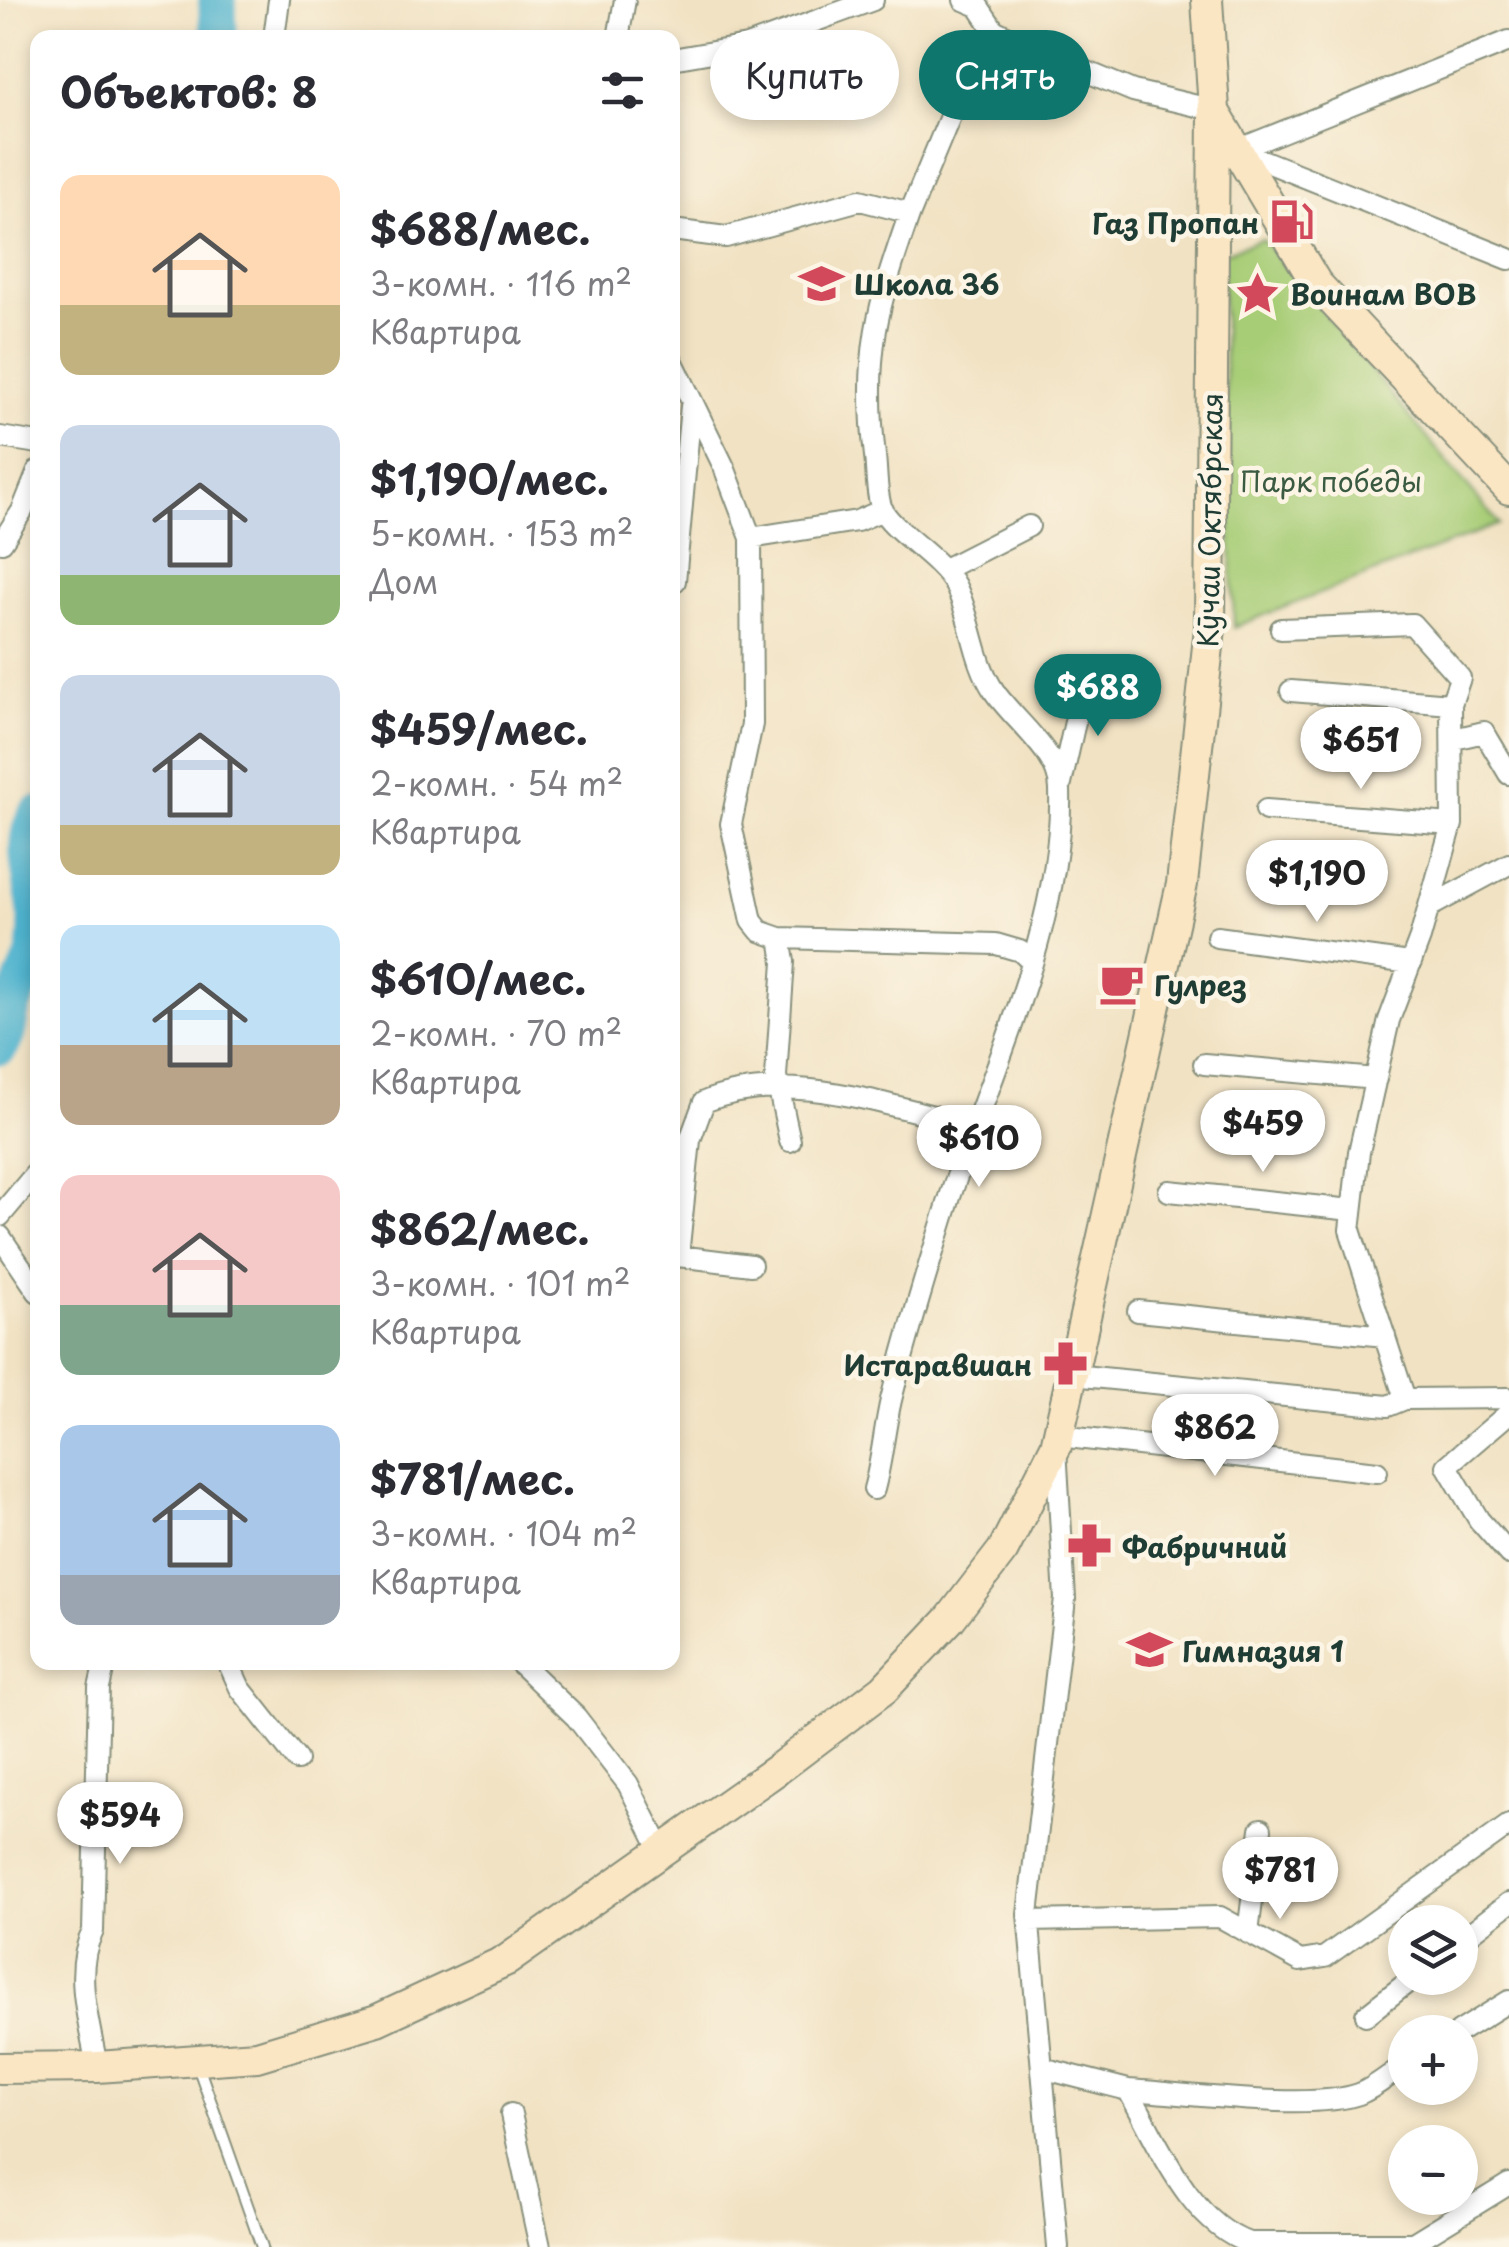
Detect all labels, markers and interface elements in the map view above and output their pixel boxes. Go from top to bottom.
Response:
chip: Купить [710,30,899,120]
chip: Снять [919,30,1091,120]
text: Объектов: 8 [60,59,318,122]
icon: filters [595,63,650,118]
text: $688/мес. [370,196,590,259]
fuel station icon: Газ Пропан [1268,198,1316,246]
place label: Газ Пропан [1092,201,1259,244]
icon: home [140,215,260,335]
text: 3-комн. · 116 m² [370,259,632,307]
school or university icon: Школа 36 [797,259,845,307]
place label: Школа 36 [854,262,1000,305]
place icon: Воинам ВОВ [1233,269,1281,317]
place label: Воинам ВОВ [1290,272,1476,315]
text: Квартира [370,307,521,355]
street label: Кӯчаи Октябрская [1185,392,1233,648]
text: $1,190/мес. [370,446,609,509]
park label: Парк победы [1240,459,1422,502]
icon: home [140,465,260,585]
text: 5-комн. · 153 m² [370,509,633,557]
text: Дом [370,557,439,605]
pin: $688 [1039,654,1157,739]
text: $688 [1056,662,1140,710]
text: $459/мес. [370,696,588,759]
pin: $651 [1302,707,1420,792]
icon: home [140,715,260,835]
text: $651 [1322,715,1400,763]
text: 2-комн. · 54 m² [370,759,623,807]
text: Квартира [370,807,521,855]
pin: $1,190 [1236,840,1398,925]
text: $1,190 [1268,848,1366,896]
text: $610/мес. [370,946,586,1009]
cafe icon: Гулрез [1097,960,1145,1008]
place label: Гулрез [1154,963,1247,1006]
icon: home [140,965,260,1085]
text: 2-комн. · 70 m² [370,1009,622,1057]
text: Квартира [370,1057,521,1105]
pin: $459 [1204,1090,1322,1175]
text: $459 [1222,1098,1304,1146]
pin: $610 [920,1105,1038,1190]
text: $610 [939,1113,1019,1161]
text: $862/мес. [370,1196,590,1259]
icon: home [140,1215,260,1335]
text: 3-комн. · 101 m² [370,1259,630,1307]
text: Квартира [370,1307,521,1355]
pharmacy icon: Истаравшан [1041,1340,1089,1388]
place label: Истаравшан [844,1343,1032,1386]
pin: $862 [1156,1394,1274,1479]
text: $862 [1174,1402,1256,1450]
text: $781/мес. [370,1446,575,1509]
icon: home [140,1465,260,1585]
text: 3-комн. · 104 m² [370,1509,637,1557]
pharmacy icon: Фабричний [1065,1522,1113,1570]
place label: Фабричний [1122,1525,1287,1568]
text: Квартира [370,1557,521,1605]
school or university icon: Гимназия 1 [1125,1626,1173,1674]
place label: Гимназия 1 [1182,1629,1344,1672]
pin: $594 [61,1782,179,1867]
text: $594 [79,1790,161,1838]
pin: $781 [1221,1837,1339,1922]
text: $781 [1244,1845,1316,1893]
map controls [1388,1905,1478,2215]
button: layers [1388,1905,1478,1995]
button: + [1388,2015,1478,2105]
button: − [1388,2125,1478,2215]

